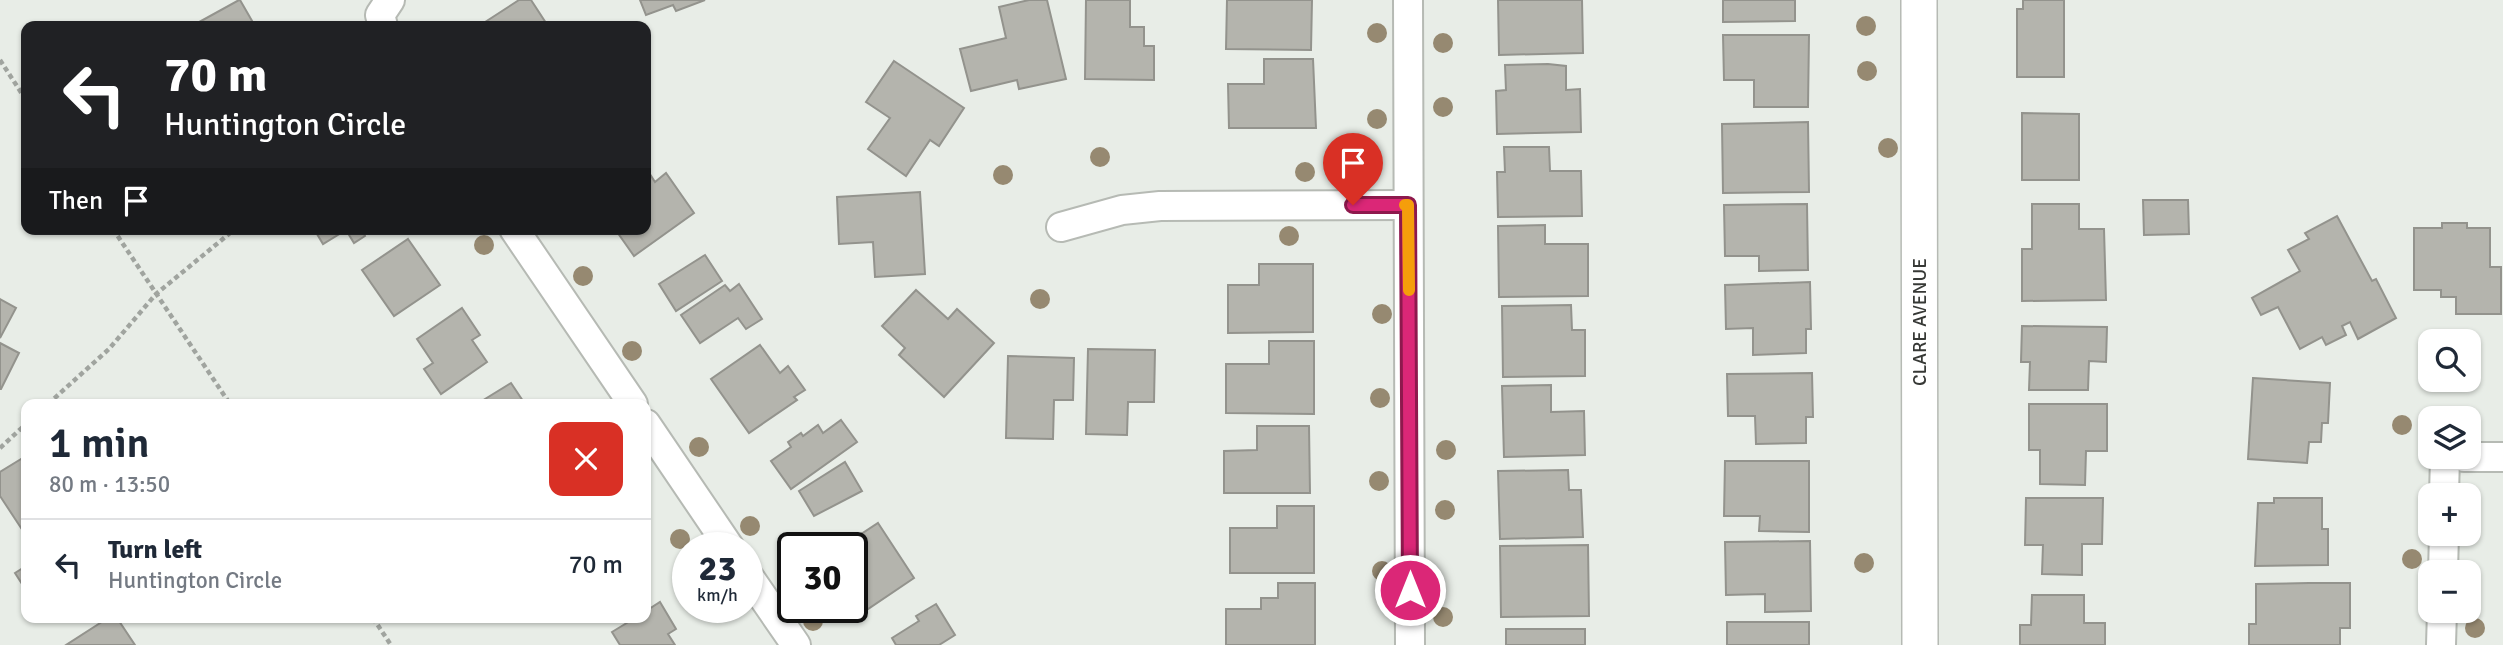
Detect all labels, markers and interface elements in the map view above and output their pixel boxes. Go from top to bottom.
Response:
text: 70 m [164,45,267,105]
icon: left [49,49,140,140]
text: Huntington Circle [164,105,406,144]
pin [1323,133,1383,205]
icon: arrive [1334,144,1372,182]
icon: arrive [117,182,155,220]
text: Then [49,185,103,217]
street label: CLARE AVENUE [1908,258,1932,386]
map controls [2418,329,2481,623]
button: search [2418,329,2481,392]
button: layers [2418,406,2481,469]
text: 1 min [49,418,150,469]
button: close [549,422,623,496]
text: 80 m · 13:50 [49,470,170,499]
button: + [2418,483,2481,546]
speed limit sign: 30 [777,532,868,623]
text: Turn left [108,534,202,566]
icon: left [49,546,87,584]
text: 23 [699,547,736,590]
text: 70 m [568,549,623,581]
position arrow [1373,553,1447,627]
button: − [2418,560,2481,623]
text: Huntington Circle [108,566,282,595]
text: km/h [697,584,738,606]

